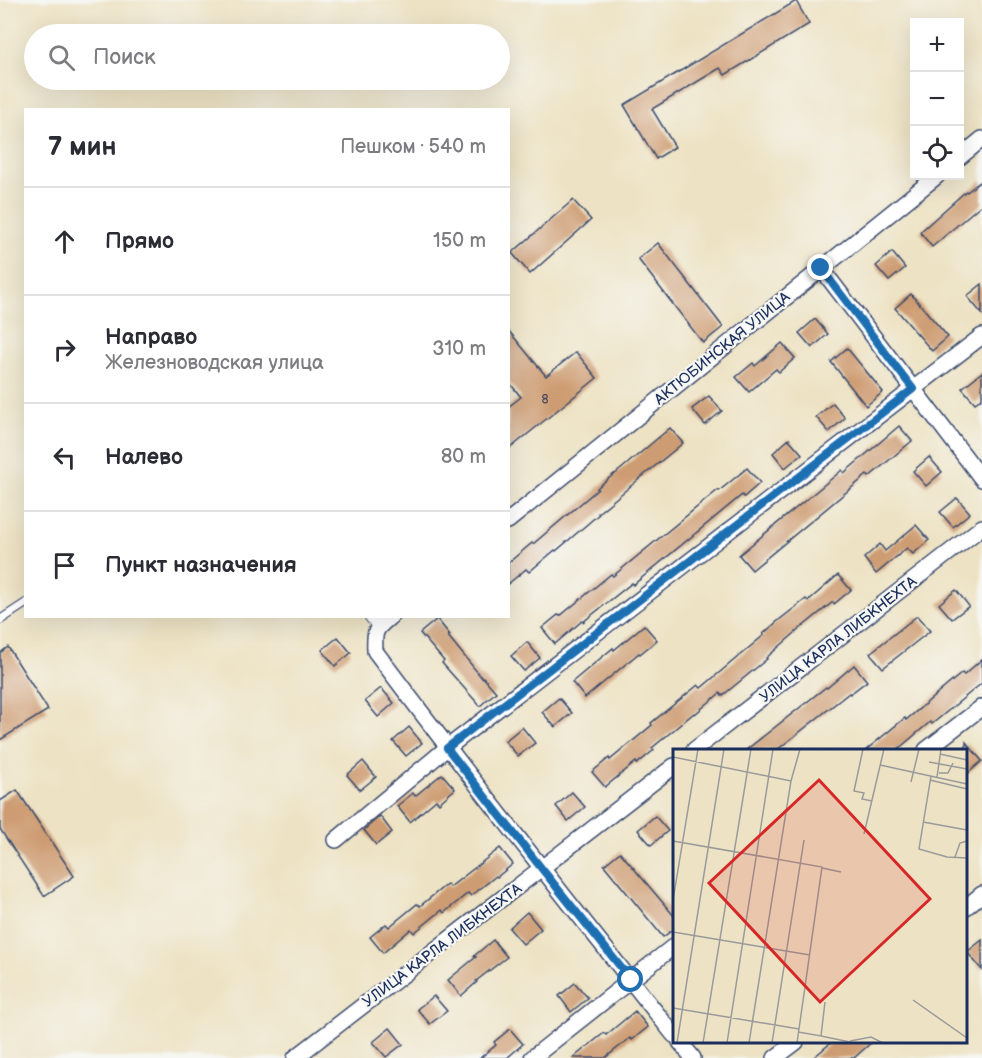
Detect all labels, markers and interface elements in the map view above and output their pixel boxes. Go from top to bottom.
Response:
map controls [910,18,964,180]
button: + [910,18,964,72]
search box [24,24,510,90]
icon: search [45,41,78,74]
text: Поиск [93,44,156,71]
button: − [910,72,964,126]
button: locate [910,126,964,180]
text: 7 мин [48,132,116,163]
text: Пешком · 540 m [340,135,486,159]
icon: ahead [48,225,81,258]
text: Прямо [105,228,174,255]
text: 150 m [433,229,486,253]
route end [807,254,833,280]
street label: АКТЮБИНСКАЯ УЛИЦА [650,287,795,410]
text: Направо [105,324,197,351]
icon: right [48,333,81,366]
text: 310 m [432,337,486,361]
text: Железноводская улица [105,351,324,375]
house number: 8 [542,392,549,407]
icon: left [48,441,81,474]
text: Налево [105,444,183,471]
text: 80 m [441,445,486,469]
icon: arrive [48,549,81,582]
text: Пункт назначения [105,552,297,579]
street label: УЛИЦА КАРЛА ЛИБКНЕХТА [756,571,921,707]
inset map [673,749,967,1043]
street label: УЛИЦА КАРЛА ЛИБКНЕХТА [359,879,526,1012]
route start [617,966,643,992]

